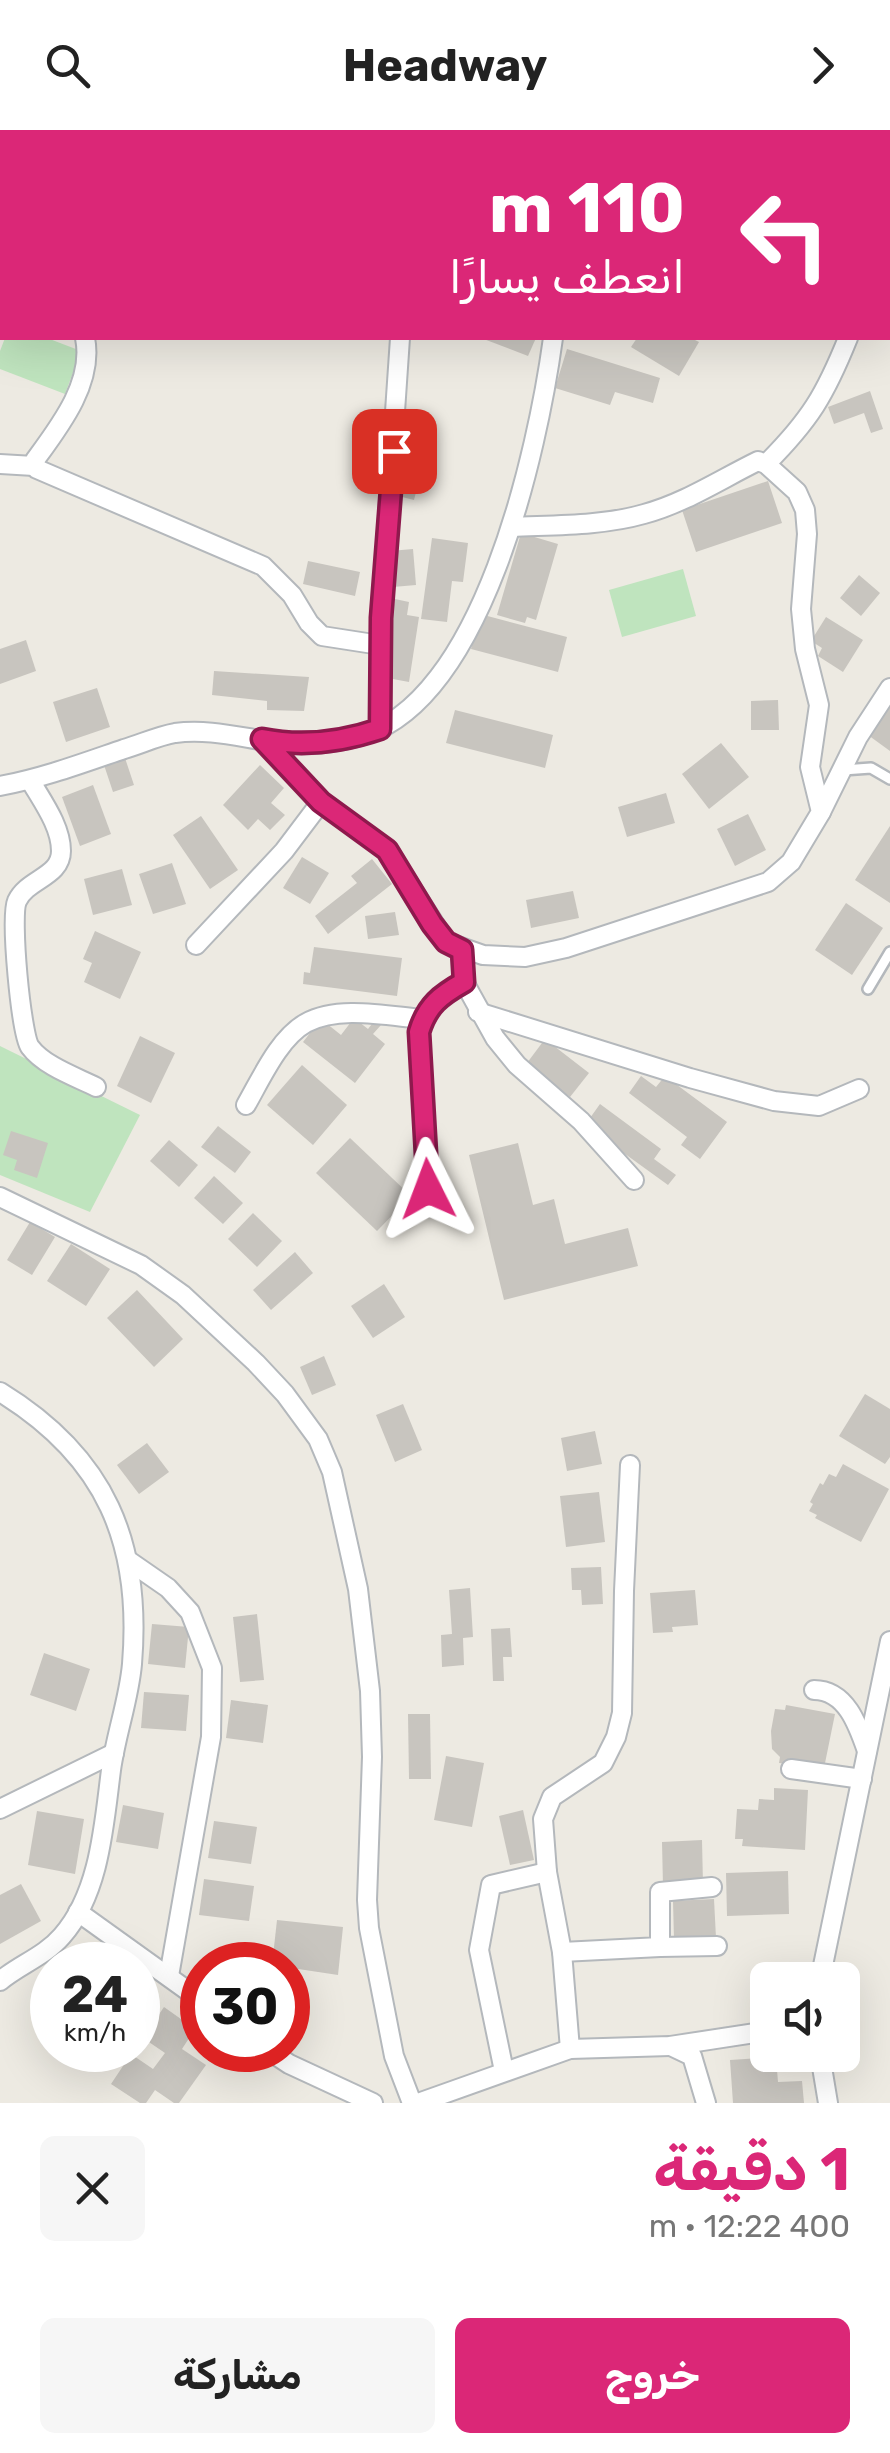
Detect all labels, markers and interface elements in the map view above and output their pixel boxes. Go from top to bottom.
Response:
icon: search [40,38,95,93]
icon: forward [795,38,850,93]
text: Headway [343,39,547,92]
text: 110 m [489,167,685,250]
icon: left [720,170,850,300]
text: انعطف يسارًا [449,251,685,304]
pin [352,409,437,494]
icon: arrive [367,424,422,479]
position arrow [376,1137,480,1241]
speed limit sign: 30 [180,1942,310,2072]
map controls [750,1962,860,2072]
button: sound [750,1962,860,2072]
text: 24 [62,1965,128,2025]
text: km/h [64,2018,126,2047]
text: 1 دقيقة [653,2134,850,2205]
button: close [40,2136,145,2241]
text: 400 m · 12:22 [649,2207,850,2245]
button: مشاركة [40,2318,435,2433]
button: خروج [455,2318,850,2433]

